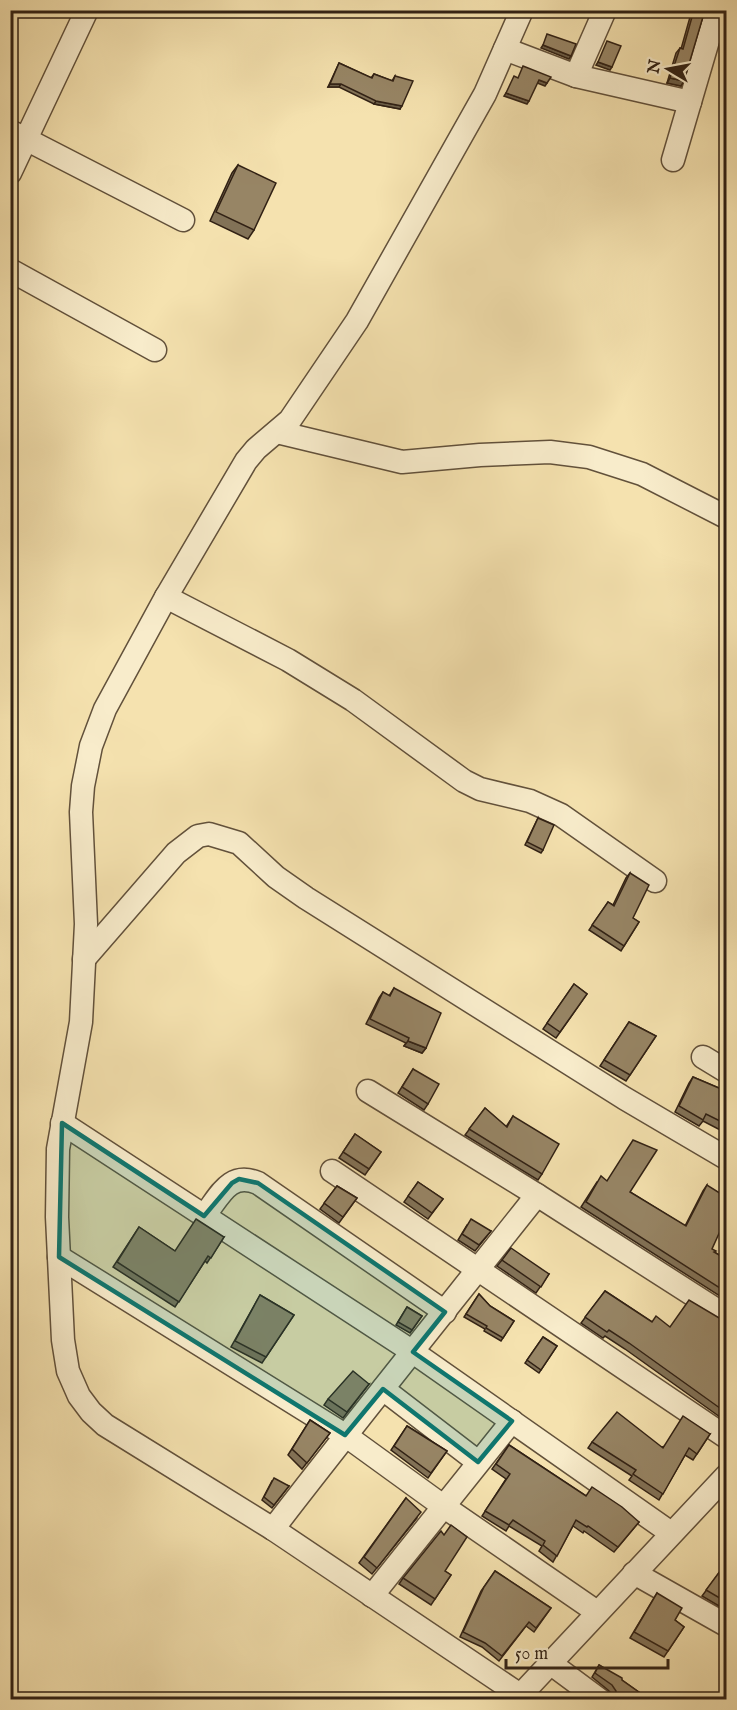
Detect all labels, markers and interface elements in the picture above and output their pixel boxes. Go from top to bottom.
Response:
north arrow [638,39,698,99]
text: N [644,58,666,76]
scale bar [506,1632,668,1670]
text: 50 m [515,1643,548,1666]

